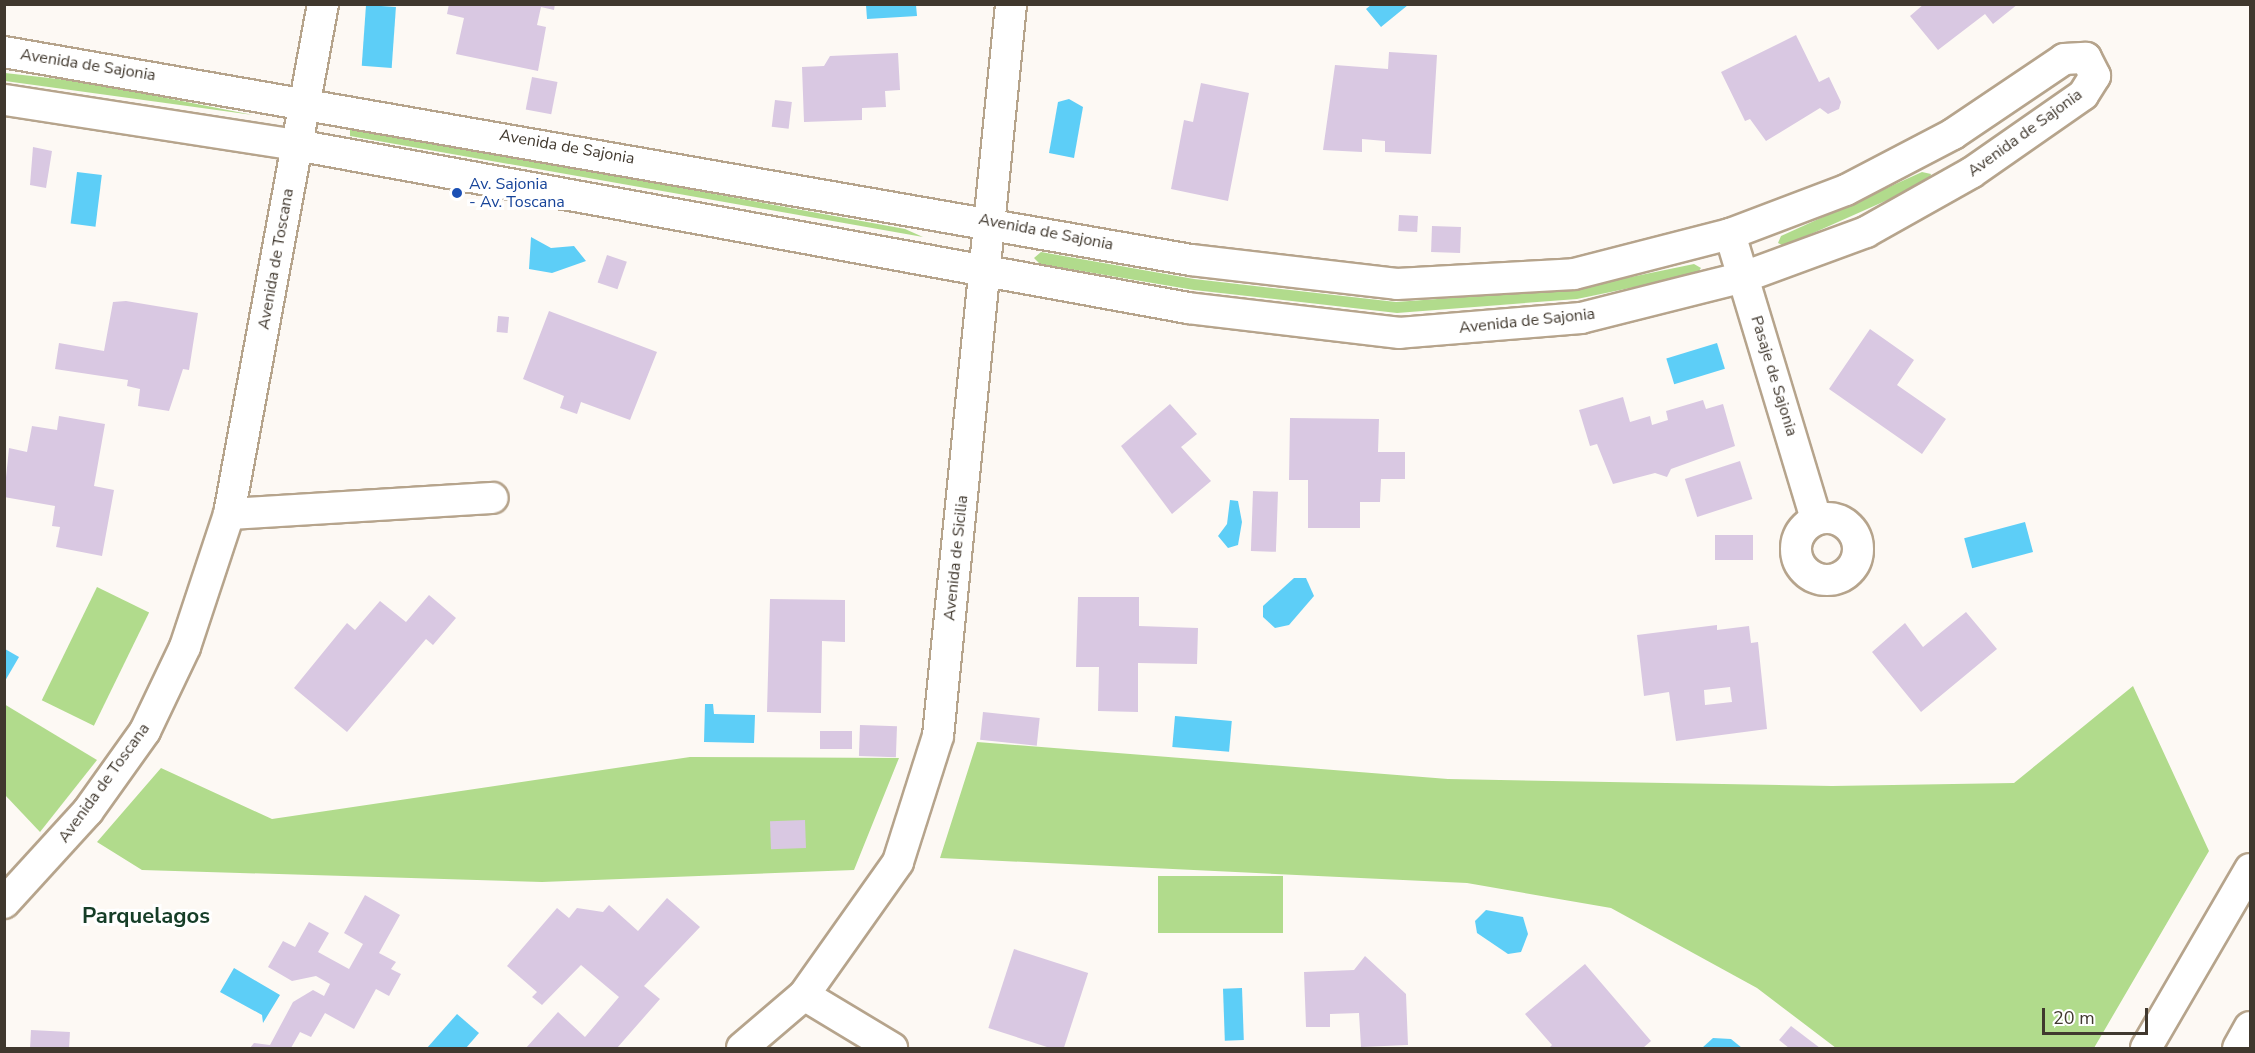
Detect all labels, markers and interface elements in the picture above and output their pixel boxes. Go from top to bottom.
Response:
street label: Avenida de Sajonia [19,45,157,85]
street label: Avenida de Sajonia [1964,85,2086,181]
street label: Avenida de Sajonia [498,126,636,168]
place label: Av. Sajonia - Av. Toscana [469,174,565,212]
marker: Av. Sajonia - Av. Toscana [450,186,464,200]
street label: Avenida de Toscana [254,187,298,331]
street label: Avenida de Sajonia [977,210,1115,254]
street label: Avenida de Sajonia [1458,304,1596,338]
street label: Pasaje de Sajonia [1747,313,1801,439]
street label: Avenida de Sicilia [940,494,972,622]
street label: Avenida de Toscana [54,720,154,846]
district label: Parquelagos [82,904,210,930]
scale bar [2045,996,2152,1034]
text: 20 m [2053,1006,2095,1030]

